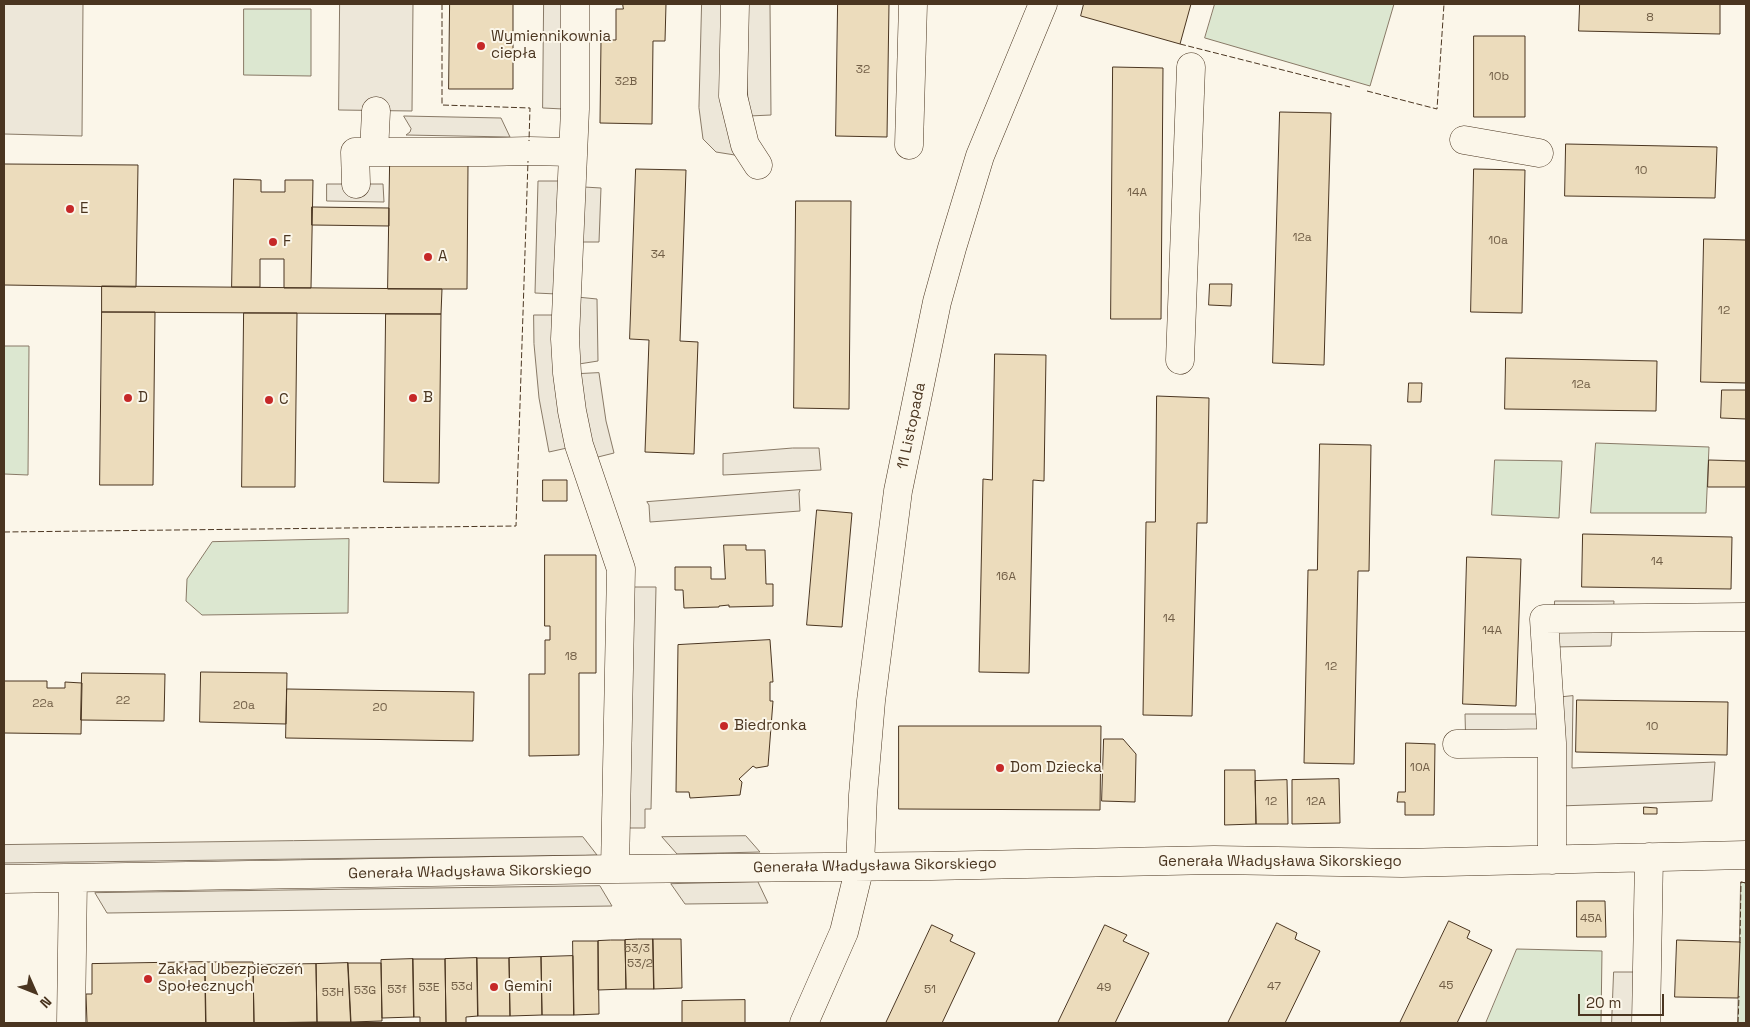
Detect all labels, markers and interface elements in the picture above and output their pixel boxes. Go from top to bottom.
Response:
house number: 8 [1646,11,1654,25]
place label: Wymiennikownia ciepła [491,28,611,63]
marker: Wymiennikownia ciepła [475,40,487,52]
house number: 32 [856,63,870,77]
house number: 10b [1489,70,1509,84]
house number: 32B [615,75,637,89]
house number: 10 [1635,164,1647,178]
house number: 14A [1127,186,1147,200]
place label: E [80,200,88,218]
marker: E [64,203,76,215]
house number: 12a [1292,231,1312,245]
place label: F [283,233,291,251]
house number: 10a [1488,234,1508,248]
marker: F [267,236,279,248]
place label: A [438,248,447,266]
house number: 34 [651,248,665,262]
marker: A [422,251,434,263]
house number: 12 [1718,304,1730,318]
house number: 12a [1571,378,1591,392]
street label: 11 Listopada [894,381,930,471]
place label: D [138,389,148,407]
place label: B [423,389,433,407]
place label: C [279,391,289,409]
marker: D [122,392,134,404]
marker: B [407,392,419,404]
marker: C [263,394,275,406]
house number: 14 [1651,555,1663,569]
house number: 16A [996,570,1016,584]
house number: 14 [1163,612,1175,626]
house number: 14A [1482,624,1502,638]
house number: 18 [565,650,577,664]
house number: 12 [1325,660,1337,674]
house number: 22 [116,694,130,708]
house number: 22a [32,697,54,711]
house number: 20a [233,699,255,713]
house number: 20 [373,701,387,715]
place label: Biedronka [734,717,807,735]
marker: Biedronka [718,720,730,732]
house number: 10 [1646,720,1658,734]
place label: Dom Dziecka [1010,759,1102,777]
house number: 10A [1410,761,1430,775]
marker: Dom Dziecka [994,762,1006,774]
house number: 12 [1265,795,1277,809]
house number: 12A [1306,795,1326,809]
street label: Generała Władysława Sikorskiego [1158,853,1402,871]
street label: Generała Władysława Sikorskiego [753,855,997,877]
street label: Generała Władysława Sikorskiego [348,861,592,883]
house number: 45A [1580,912,1602,926]
house number: 53/3 [624,942,650,956]
house number: 53/2 [627,957,653,971]
place label: Zakład Ubezpieczeń Społecznych [158,961,303,996]
north arrow [10,967,60,1017]
marker: Zakład Ubezpieczeń Społecznych [142,973,154,985]
place label: Gemini [504,978,552,996]
house number: 45 [1439,979,1453,993]
house number: 53d [451,980,473,994]
house number: 47 [1267,980,1281,994]
house number: 53E [418,981,440,995]
marker: Gemini [488,981,500,993]
house number: 49 [1097,981,1111,995]
house number: 53f [387,983,407,997]
house number: 51 [924,983,936,997]
house number: 53G [354,984,376,998]
scale bar [1580,984,1666,1016]
house number: 53H [322,986,344,1000]
text: N [36,993,56,1012]
text: 20 m [1586,993,1621,1012]

